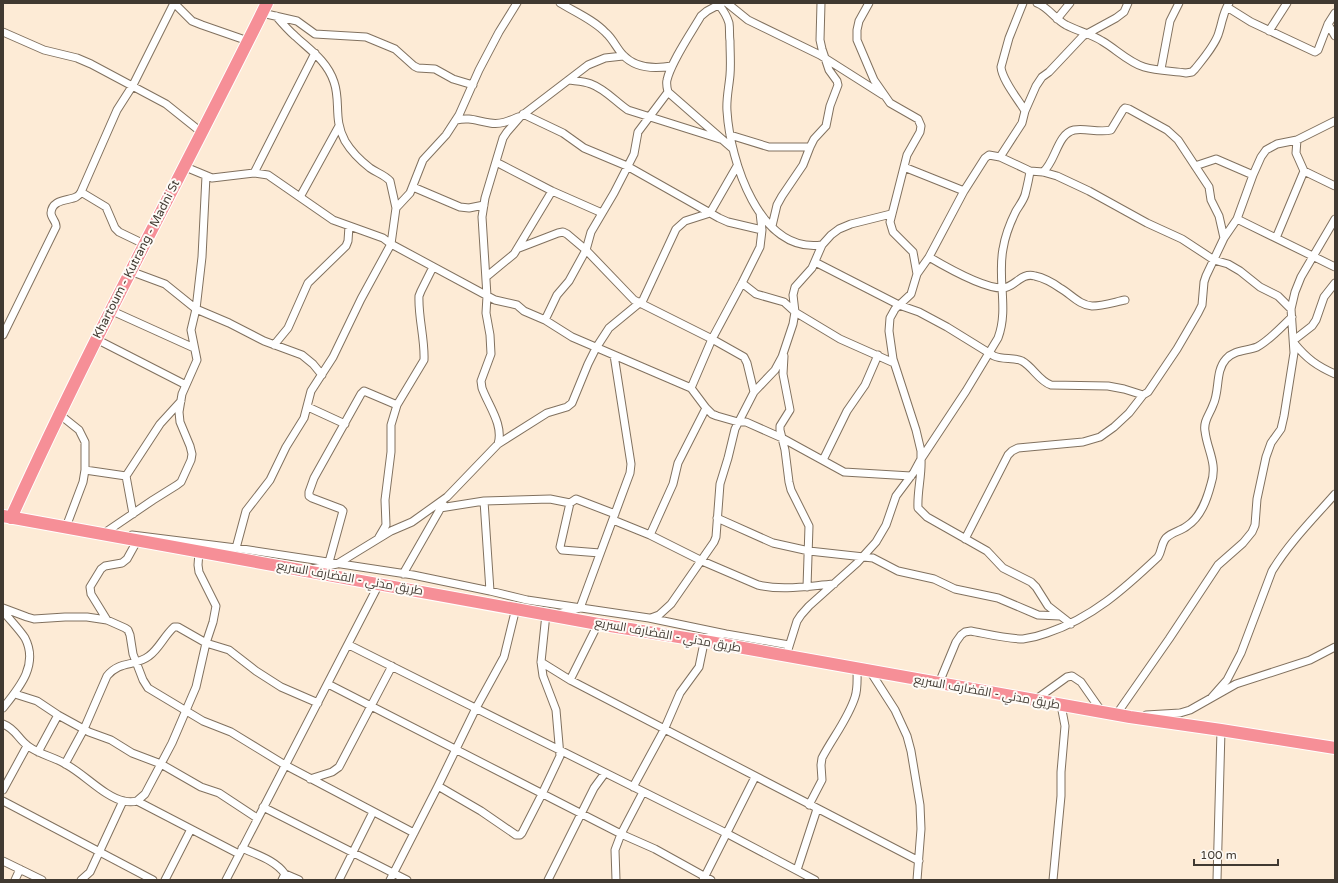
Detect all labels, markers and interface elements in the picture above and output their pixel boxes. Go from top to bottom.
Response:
street label: Khartoum - Kutrang - Madni St [90,177,182,341]
street label: طريق مدني - القضارف السريع [275,558,424,601]
street label: طريق مدني - القضارف السريع [593,615,742,658]
street label: طريق مدني - القضارف السريع [912,672,1061,715]
scale bar [1194,841,1278,867]
text: 100 m [1200,848,1237,862]

